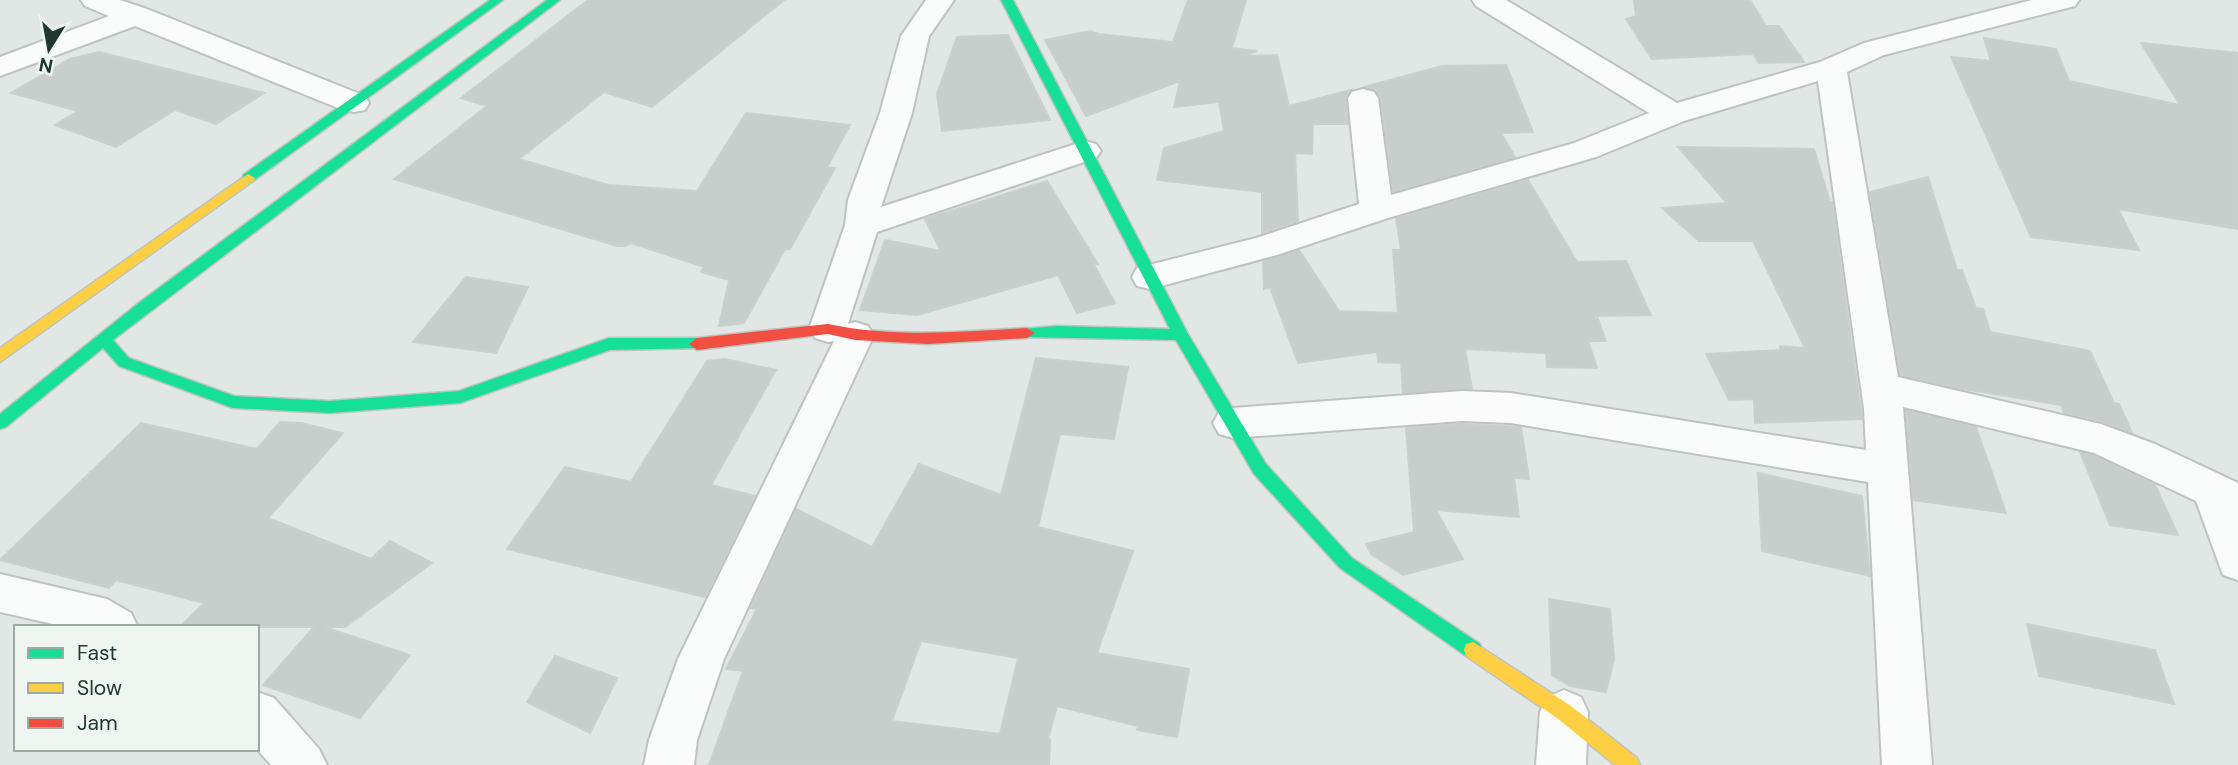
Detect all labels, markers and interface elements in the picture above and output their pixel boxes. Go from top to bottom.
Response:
north arrow [14,14,84,84]
text: N [37,52,55,79]
legend [14,625,259,751]
text: Fast [77,639,117,667]
text: Slow [77,674,122,702]
text: Jam [77,709,118,737]

